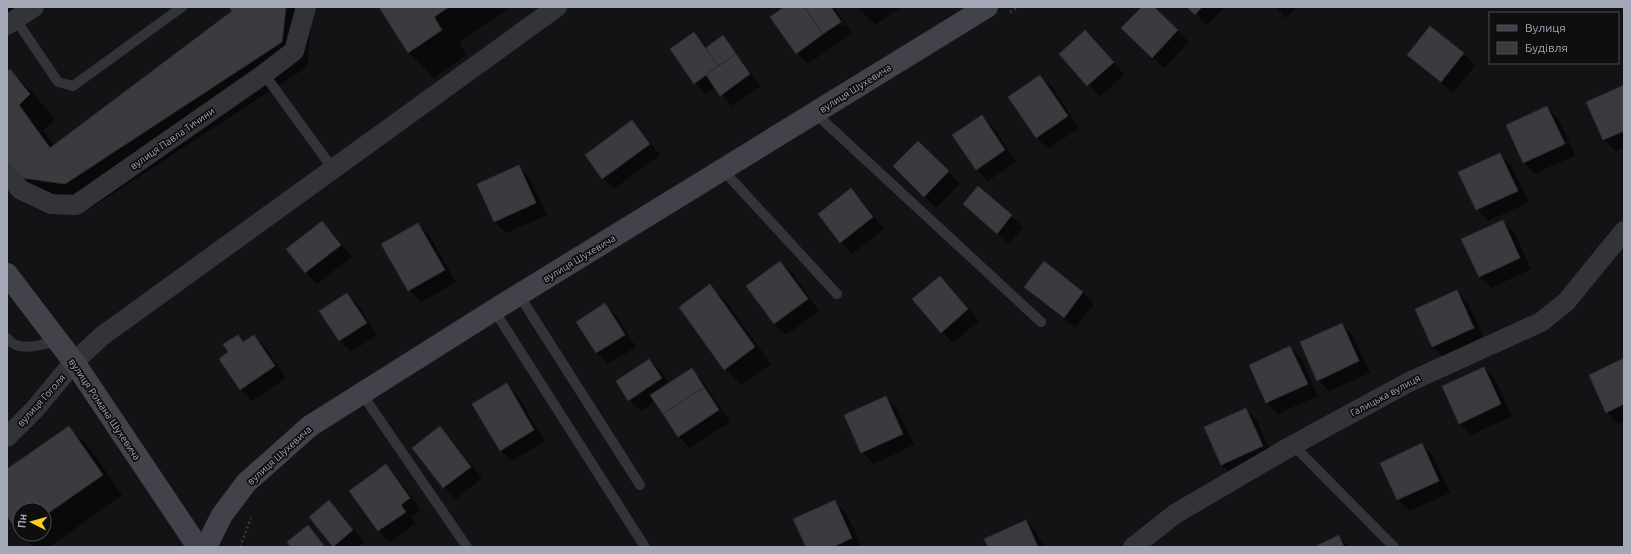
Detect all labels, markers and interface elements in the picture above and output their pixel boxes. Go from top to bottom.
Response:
legend [1489,12,1619,64]
text: Вулиця [1525,21,1566,34]
text: Будівля [1525,41,1568,54]
street label: вулиця Шухевича [817,62,893,115]
street label: вулиця Павла Тичини [128,105,217,172]
street label: вулиця Шухевича [541,232,617,284]
street label: вулиця Романа Шухевича [67,357,143,462]
street label: вулиця Гоголя [15,372,68,429]
street label: Галицька вулиця [1348,372,1422,419]
street label: вулиця Шухевича [245,424,314,487]
north arrow [12,502,52,542]
text: Пн [15,513,29,529]

